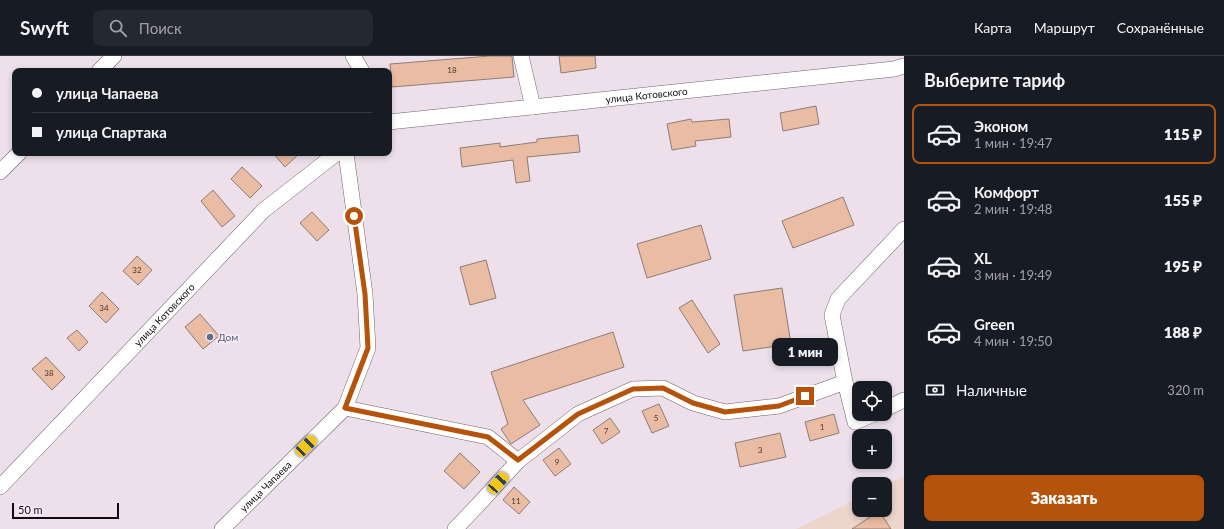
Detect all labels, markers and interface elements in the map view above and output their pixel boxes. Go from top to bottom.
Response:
search box [93,10,373,46]
text: Swyft [20,16,69,39]
icon: search [107,17,129,39]
text: Поиск [139,19,182,37]
text: Карта [974,19,1012,36]
text: Маршрут [1034,19,1095,36]
text: Сохранённые [1117,19,1204,36]
house number: 18 [447,65,457,75]
text: Выберите тариф [924,69,1065,91]
text: улица Чапаева [56,84,158,102]
street label: улица Котовского [605,85,688,105]
icon: car [926,116,962,152]
text: Эконом [974,117,1028,135]
text: улица Спартака [56,123,167,141]
text: 115 ₽ [1164,125,1202,143]
text: 1 мин · 19:47 [974,135,1052,151]
icon: car [926,182,962,218]
text: Комфорт [974,183,1039,201]
text: 155 ₽ [1164,191,1202,209]
text: 2 мин · 19:48 [974,201,1052,217]
route start [345,207,363,225]
icon: car [926,248,962,284]
text: XL [974,249,992,267]
text: 195 ₽ [1164,257,1202,275]
house number: 32 [132,265,142,275]
text: 3 мин · 19:49 [974,267,1052,283]
street label: улица Котовского [131,281,197,349]
house number: 34 [99,303,109,313]
icon: car [926,314,962,350]
text: Green [974,315,1015,333]
text: 188 ₽ [1164,323,1202,341]
place label: Дом [218,331,238,343]
marker: Дом [205,332,215,342]
text: 4 мин · 19:50 [974,333,1052,349]
callout: 1 мин [772,338,838,366]
text: 1 мин [787,344,823,360]
house number: 38 [44,368,54,378]
icon: cash [924,379,946,401]
map controls [852,381,892,517]
button: locate [852,381,892,421]
text: Наличные [956,381,1027,399]
text: 320 m [1167,382,1204,398]
route end [796,387,814,405]
house number: 5 [654,413,659,423]
house number: 1 [820,422,825,432]
house number: 7 [604,426,609,436]
button: + [852,429,892,469]
car [293,433,319,459]
house number: 3 [758,445,763,455]
house number: 9 [555,457,560,467]
street label: улица Чапаева [237,458,294,514]
car [486,470,510,496]
button: Заказать [924,475,1204,521]
button: − [852,477,892,517]
house number: 11 [511,496,521,506]
scale bar [12,501,119,520]
text: 50 m [18,503,43,516]

